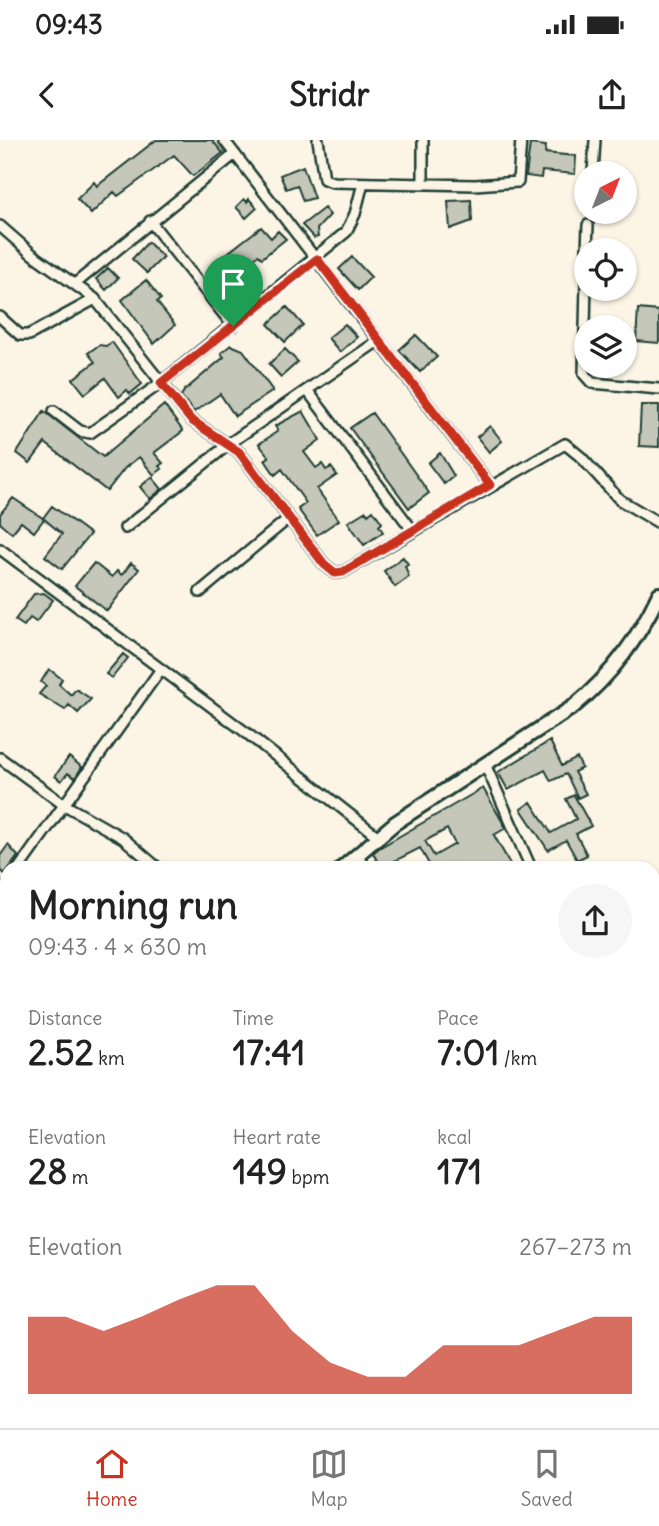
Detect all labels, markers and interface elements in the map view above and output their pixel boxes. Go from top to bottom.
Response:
text: 09:43 [35,8,103,41]
text: Stridr [289,74,370,115]
icon: back [28,76,66,114]
icon: share [593,76,631,114]
north arrow [574,161,637,224]
map controls [574,161,637,378]
button: locate [574,238,637,301]
pin [203,254,263,326]
icon: arrive [214,265,252,303]
button: layers [574,315,637,378]
text: Morning run [28,882,238,929]
button: share [558,884,632,958]
text: 09:43 · 4 × 630 m [28,932,207,961]
text: Distance [28,1006,102,1030]
text: Time [233,1006,274,1030]
text: Pace [437,1006,479,1030]
text: 2.52 [28,1030,94,1074]
text: 17:41 [233,1030,305,1074]
text: 7:01 [437,1030,499,1074]
text: km [94,1046,125,1070]
text: /km [499,1046,537,1070]
text: Elevation [28,1125,106,1149]
text: Heart rate [233,1125,321,1149]
text: kcal [437,1125,472,1149]
text: 28 [28,1149,67,1193]
text: 149 [233,1149,287,1193]
text: 171 [437,1149,482,1193]
text: m [67,1165,89,1189]
text: bpm [287,1165,329,1189]
text: Elevation [28,1232,122,1261]
text: 267–273 m [519,1232,632,1261]
tab: Home [86,1445,138,1511]
tab: Map [310,1445,348,1511]
tab: Saved [521,1445,573,1511]

